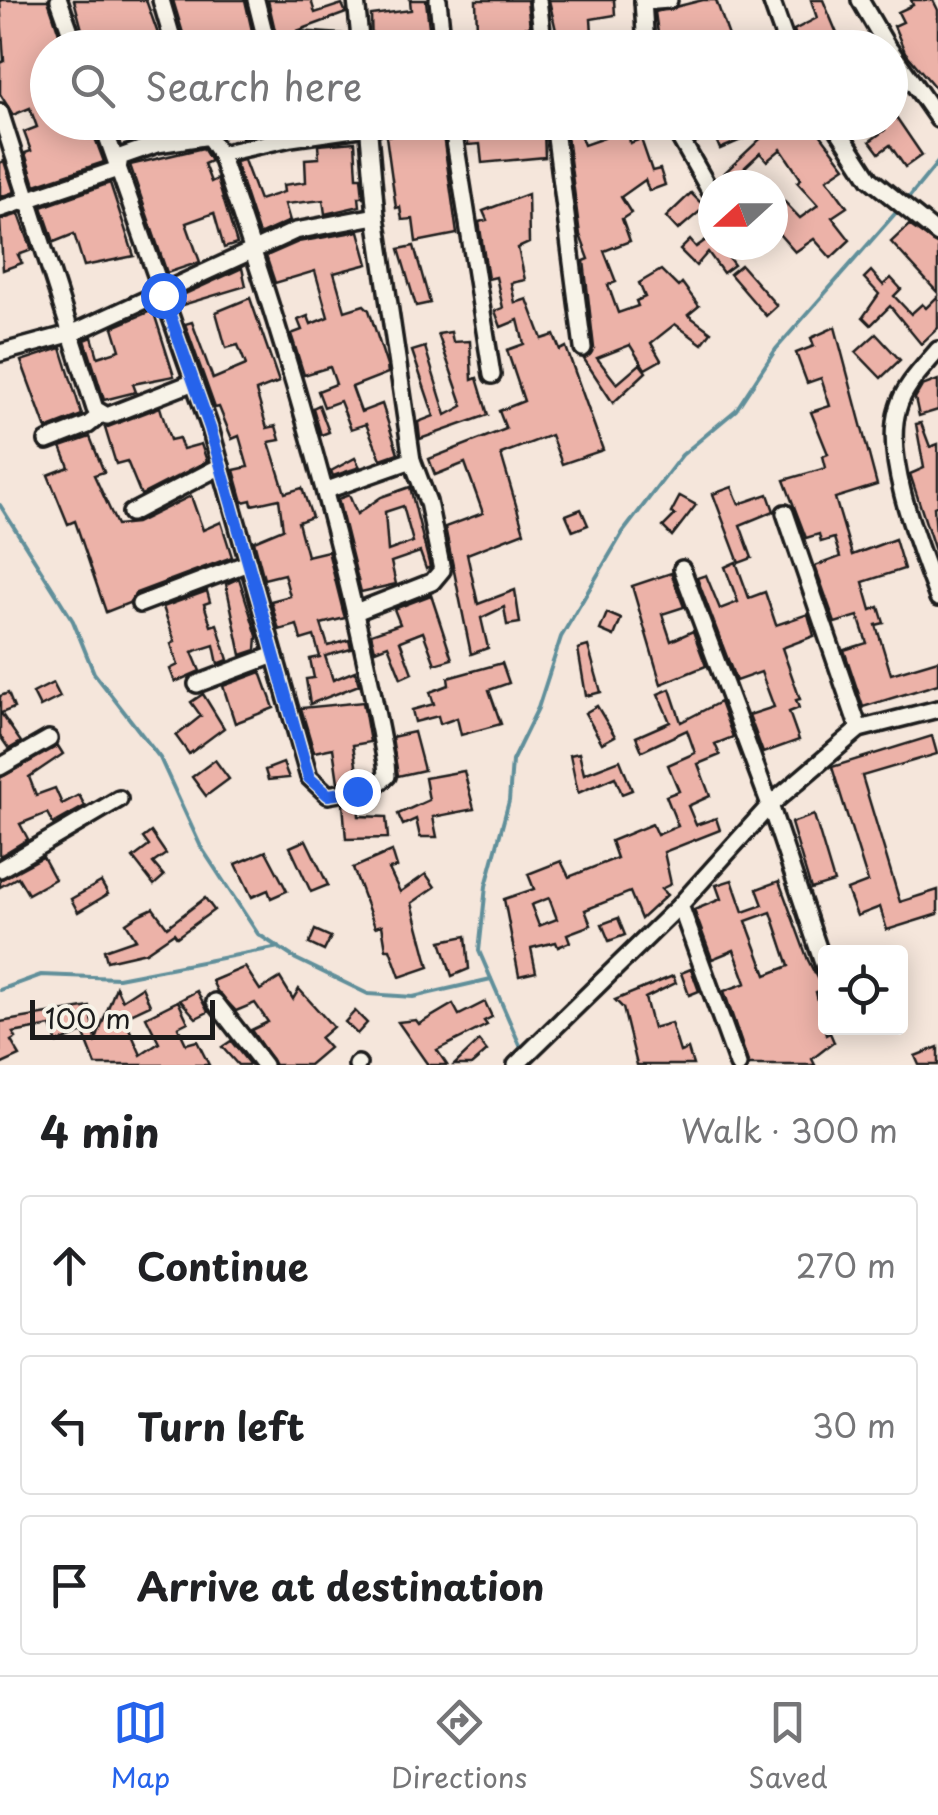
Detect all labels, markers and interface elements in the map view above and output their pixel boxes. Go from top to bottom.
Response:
search box [30,30,908,140]
text: Search here [145,57,362,114]
icon: search [65,58,120,113]
north arrow [698,170,788,260]
route start [141,273,187,319]
route end [335,769,381,815]
map controls [818,945,908,1035]
button: locate [818,945,908,1035]
scale bar [30,995,215,1040]
text: 100 m [45,996,131,1039]
text: 4 min [40,1099,160,1162]
text: Walk · 300 m [681,1106,898,1154]
text: Continue [137,1237,308,1294]
icon: ahead [42,1238,97,1293]
text: 270 m [796,1241,896,1289]
text: Turn left [137,1397,305,1454]
icon: left [42,1398,97,1453]
text: 30 m [812,1401,896,1449]
text: Arrive at destination [137,1557,545,1614]
icon: arrive [42,1558,97,1613]
tab: Map [110,1695,170,1798]
tab: Directions [391,1695,527,1798]
tab: Saved [748,1695,828,1798]

